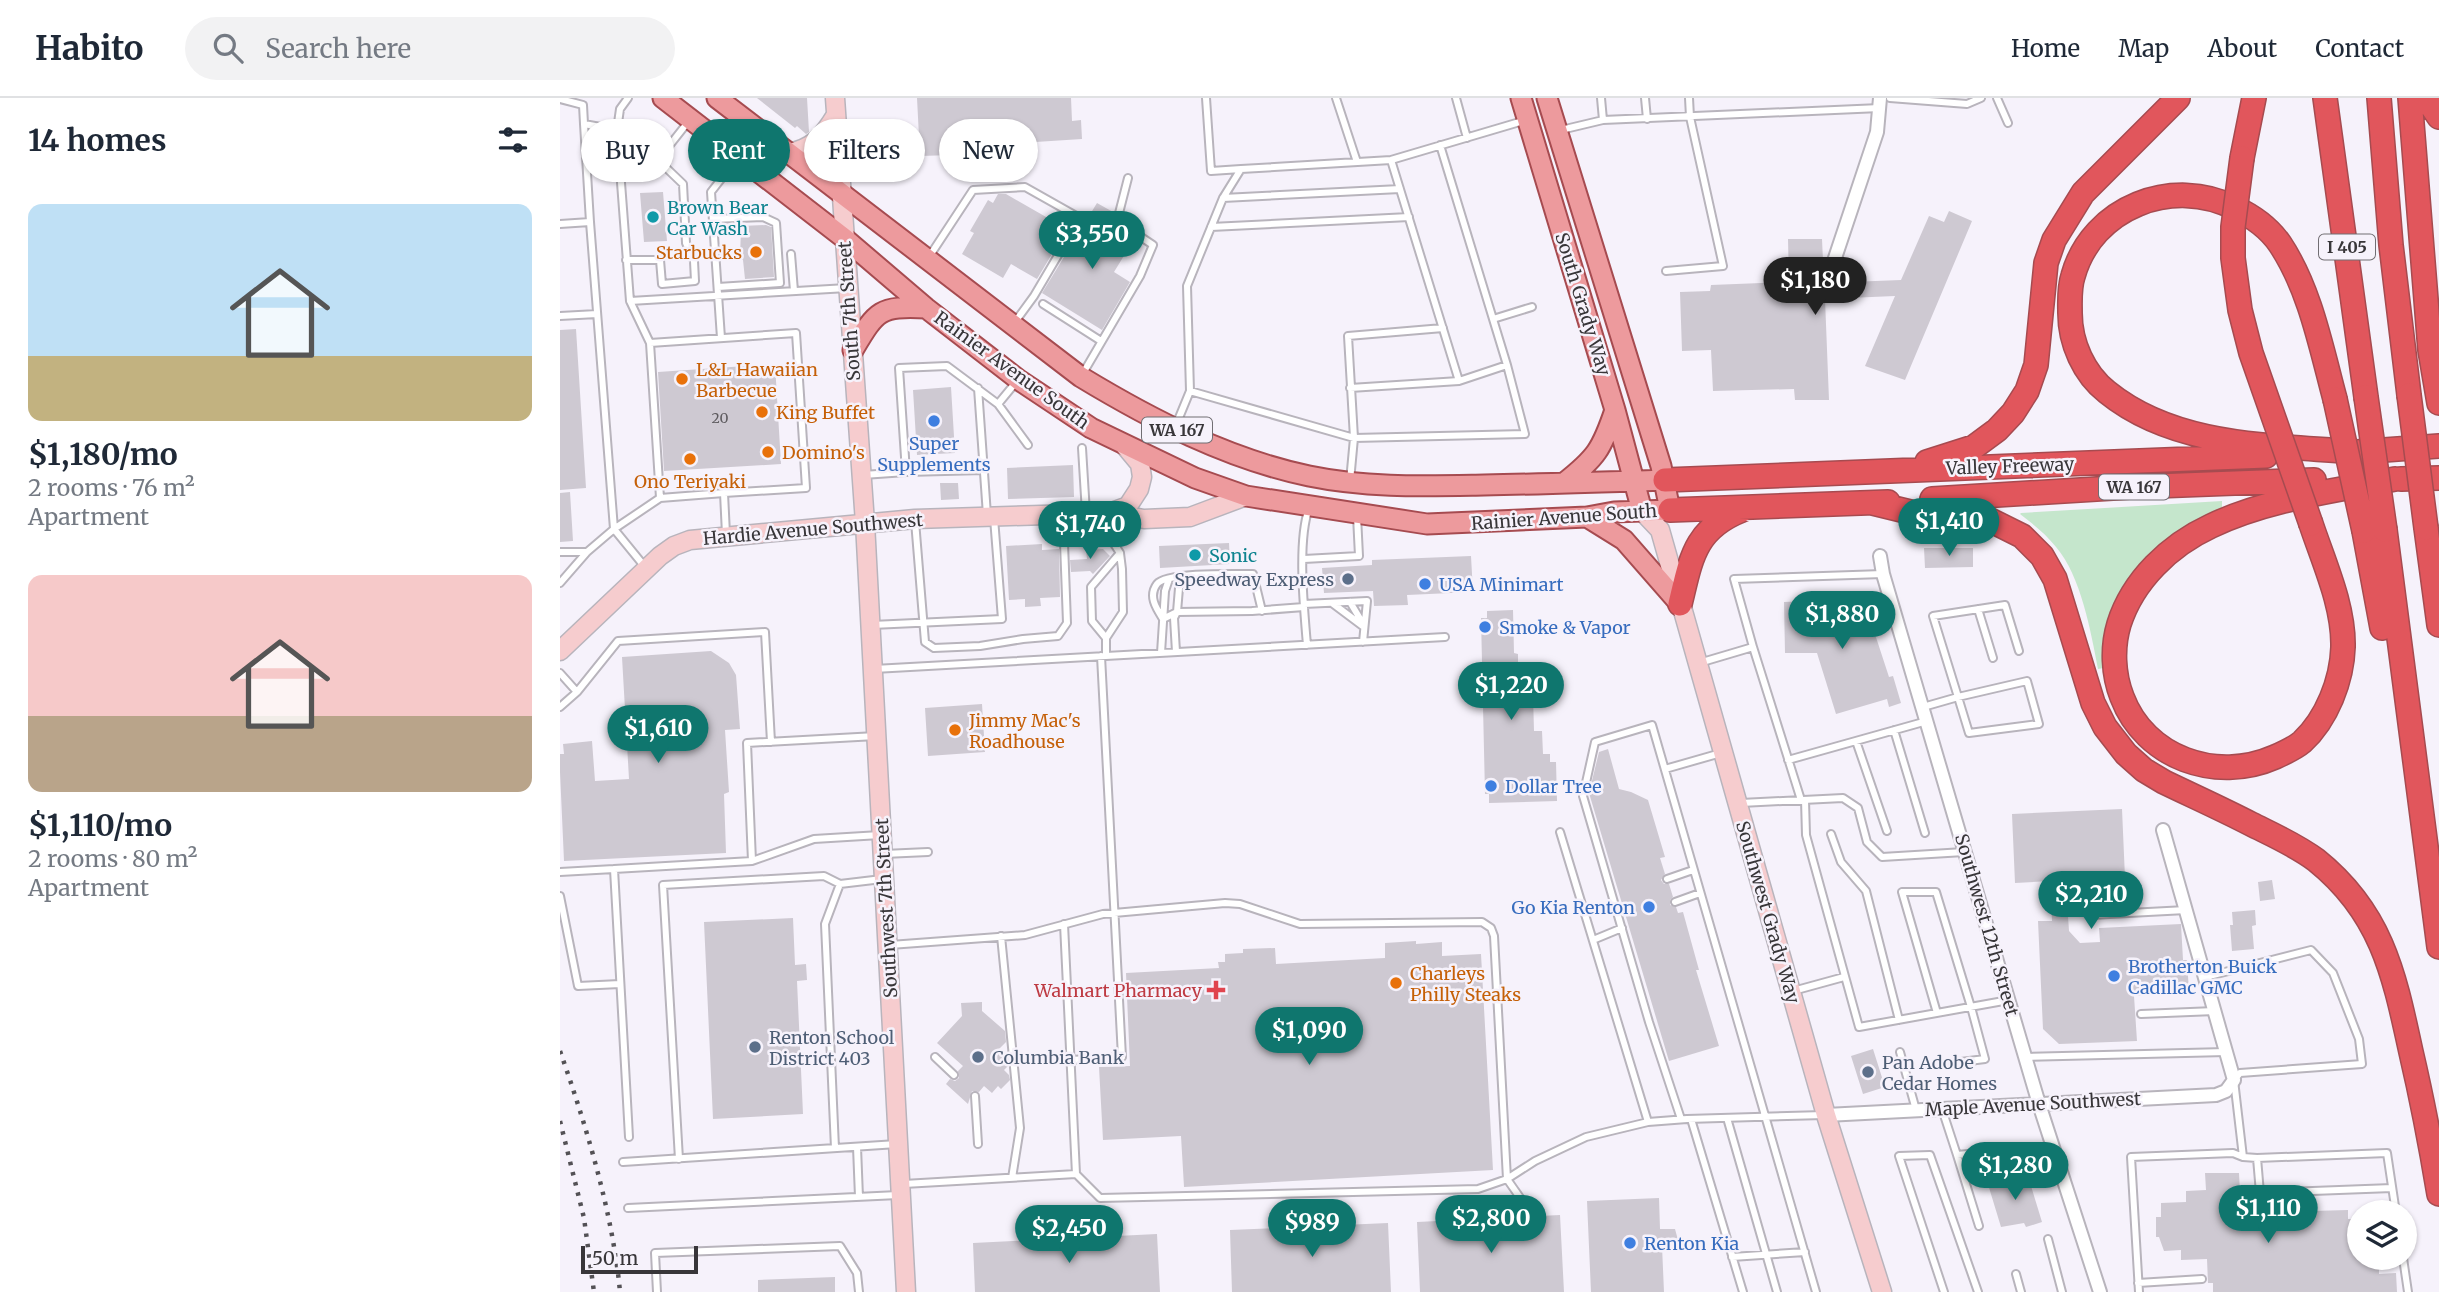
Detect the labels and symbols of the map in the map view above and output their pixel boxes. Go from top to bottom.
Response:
place label: Brown Bear Car Wash [667,196,768,240]
marker: Brown Bear Car Wash [645,209,661,225]
pin: $3,550 [1035,212,1149,271]
street label: South Grady Way [1550,230,1616,379]
road number: I 405 [2319,234,2375,260]
street label: South 7th Street [833,240,865,382]
place label: Starbucks [656,241,742,264]
marker: Starbucks [748,244,764,260]
pin: $1,180 [1758,258,1872,317]
street label: Rainier Avenue South [930,306,1094,434]
place label: L&L Hawaiian Barbecue [696,358,818,402]
marker: L&L Hawaiian Barbecue [674,371,690,387]
place label: King Buffet [776,401,875,424]
marker: King Buffet [754,404,770,420]
house number: 20 [711,409,729,427]
marker: Super Supplements [926,413,942,429]
road number: WA 167 [1142,418,1212,442]
place label: Super Supplements [877,432,991,476]
place label: Domino's [782,441,865,464]
marker: Domino's [760,444,776,460]
marker: Ono Teriyaki [682,451,698,467]
street label: Valley Freeway [1944,452,2075,480]
place label: Ono Teriyaki [634,470,746,493]
road number: WA 167 [2099,474,2169,500]
pin: $1,410 [1892,498,2006,558]
street label: Rainier Avenue South [1470,499,1658,535]
pin: $1,740 [1033,502,1147,561]
street label: Hardie Avenue Southwest [702,508,924,550]
place label: Sonic [1209,544,1257,567]
marker: Sonic [1187,547,1203,563]
place label: Speedway Express [1174,568,1334,591]
marker: Speedway Express [1340,571,1356,587]
place label: USA Minimart [1439,573,1564,596]
marker: USA Minimart [1417,576,1433,592]
pin: $1,880 [1785,592,1899,651]
place label: Smoke & Vapor [1499,616,1631,639]
marker: Smoke & Vapor [1477,619,1493,635]
pin: $1,220 [1454,662,1568,722]
pin: $1,610 [601,706,715,765]
place label: Jimmy Mac's Roadhouse [968,709,1081,753]
marker: Jimmy Mac's Roadhouse [947,722,963,738]
place label: Dollar Tree [1505,775,1602,798]
marker: Dollar Tree [1483,778,1499,794]
street label: Southwest 7th Street [870,817,902,999]
street label: Southwest Grady Way [1731,818,1805,1006]
street label: Southwest 12th Street [1950,831,2024,1019]
pin: $2,210 [2034,872,2148,931]
place label: Go Kia Renton [1512,896,1635,919]
marker: Go Kia Renton [1641,899,1657,915]
place label: Brotherton Buick Cadillac GMC [2128,955,2278,999]
place label: Charleys Philly Steaks [1410,962,1521,1006]
marker: Brotherton Buick Cadillac GMC [2106,968,2122,984]
marker: Charleys Philly Steaks [1388,975,1404,991]
place label: Walmart Pharmacy [1033,979,1203,1002]
marker: Walmart Pharmacy [1208,982,1224,998]
pin: $1,090 [1252,1007,1366,1067]
place label: Renton School District 403 [769,1026,895,1070]
marker: Renton School District 403 [747,1039,763,1055]
place label: Columbia Bank [992,1046,1125,1069]
marker: Columbia Bank [970,1049,986,1065]
place label: Pan Adobe Cedar Homes [1882,1051,1997,1095]
marker: Pan Adobe Cedar Homes [1860,1064,1876,1080]
street label: Maple Avenue Southwest [1924,1087,2142,1121]
pin: $1,280 [1958,1142,2072,1202]
pin: $1,110 [2211,1186,2325,1245]
pin: $2,800 [1434,1196,1548,1255]
pin: $989 [1271,1200,1353,1259]
pin: $2,450 [1012,1206,1126,1265]
place label: Renton Kia [1644,1232,1740,1255]
marker: Renton Kia [1622,1235,1638,1251]
scale bar [581,1243,698,1275]

